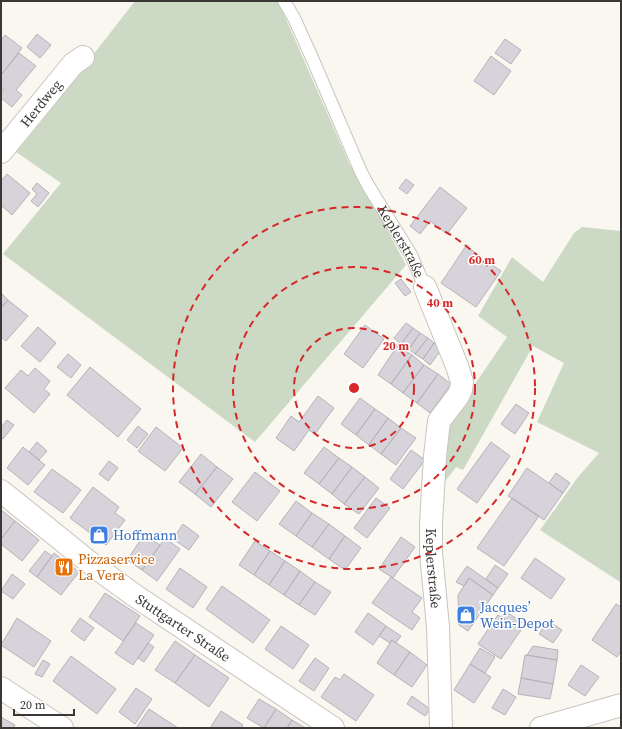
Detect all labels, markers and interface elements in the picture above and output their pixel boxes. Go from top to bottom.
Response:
street label: Herdweg [15,75,66,131]
street label: Keplerstraße [373,201,430,281]
text: 60 m [469,252,495,268]
text: 40 m [427,295,453,311]
text: 20 m [383,338,409,354]
centre of rings [347,381,361,395]
shop icon: Hoffmann [88,524,110,546]
place label: Hoffmann [113,525,178,545]
street label: Keplerstraße [421,528,446,609]
place label: Pizzaservice La Vera [78,549,155,585]
restaurant icon: Pizzaservice La Vera [53,556,75,578]
street label: Stuttgarter Straße [132,589,234,667]
place label: Jacques’ Wein-Depot [479,597,554,633]
shop icon: Jacques’ Wein-Depot [455,604,477,626]
scale bar [14,691,74,717]
text: 20 m [20,697,46,713]

